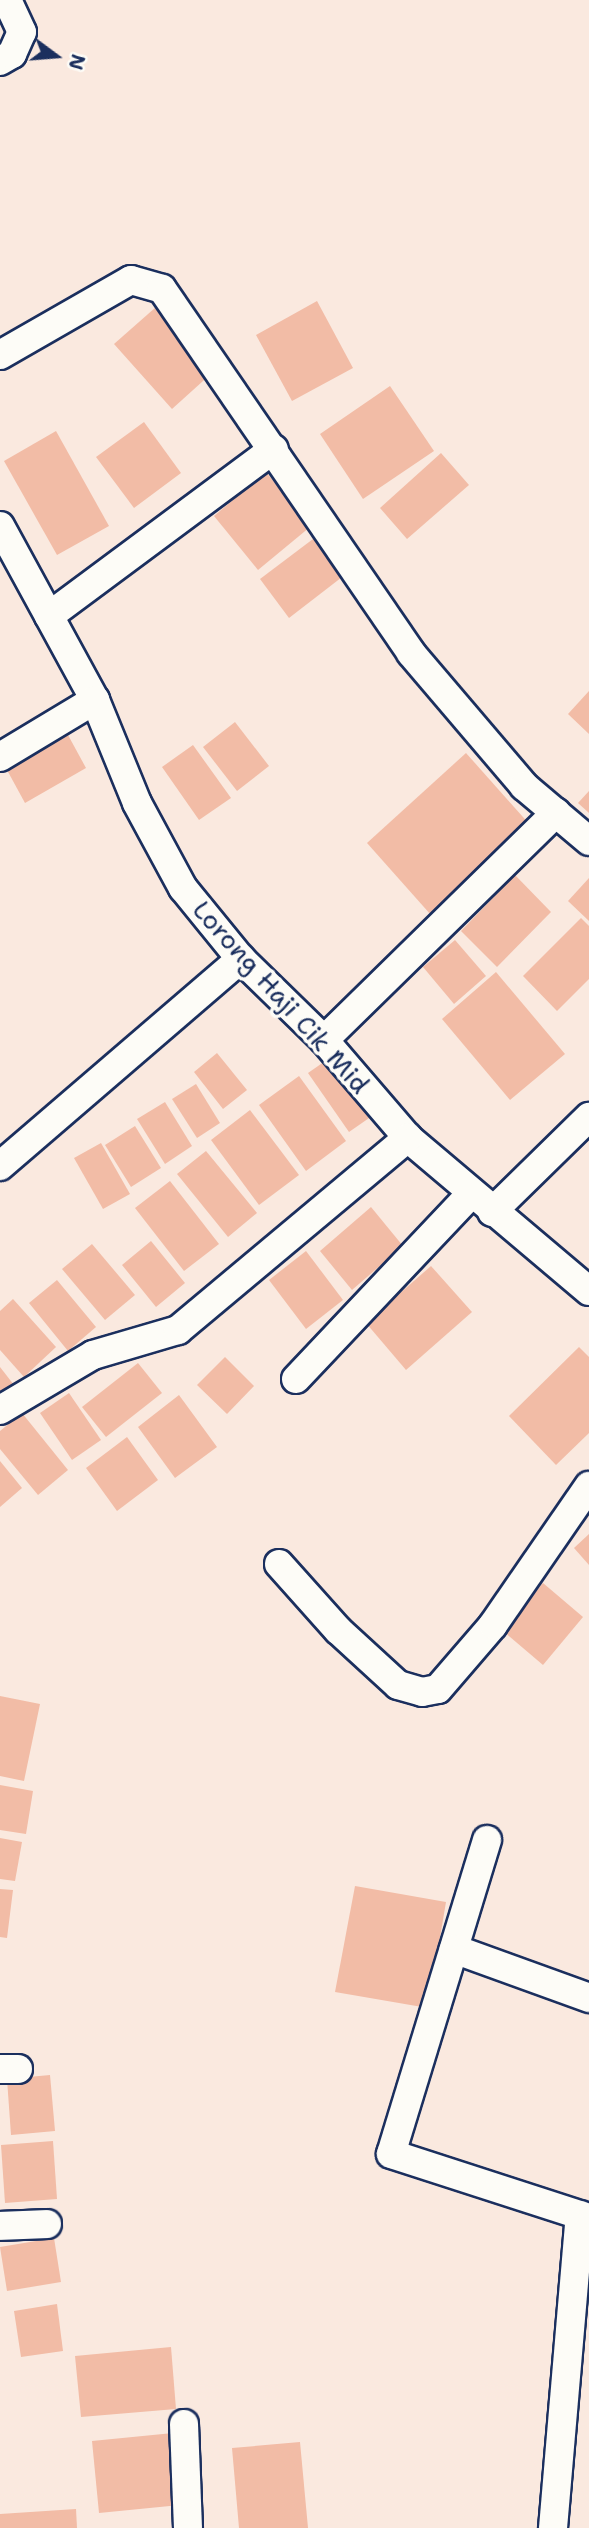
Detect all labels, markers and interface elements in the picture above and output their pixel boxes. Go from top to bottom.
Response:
north arrow [21,21,91,91]
text: N [63,51,91,73]
street label: Lorong Haji Cik Mid [186,894,376,1100]

